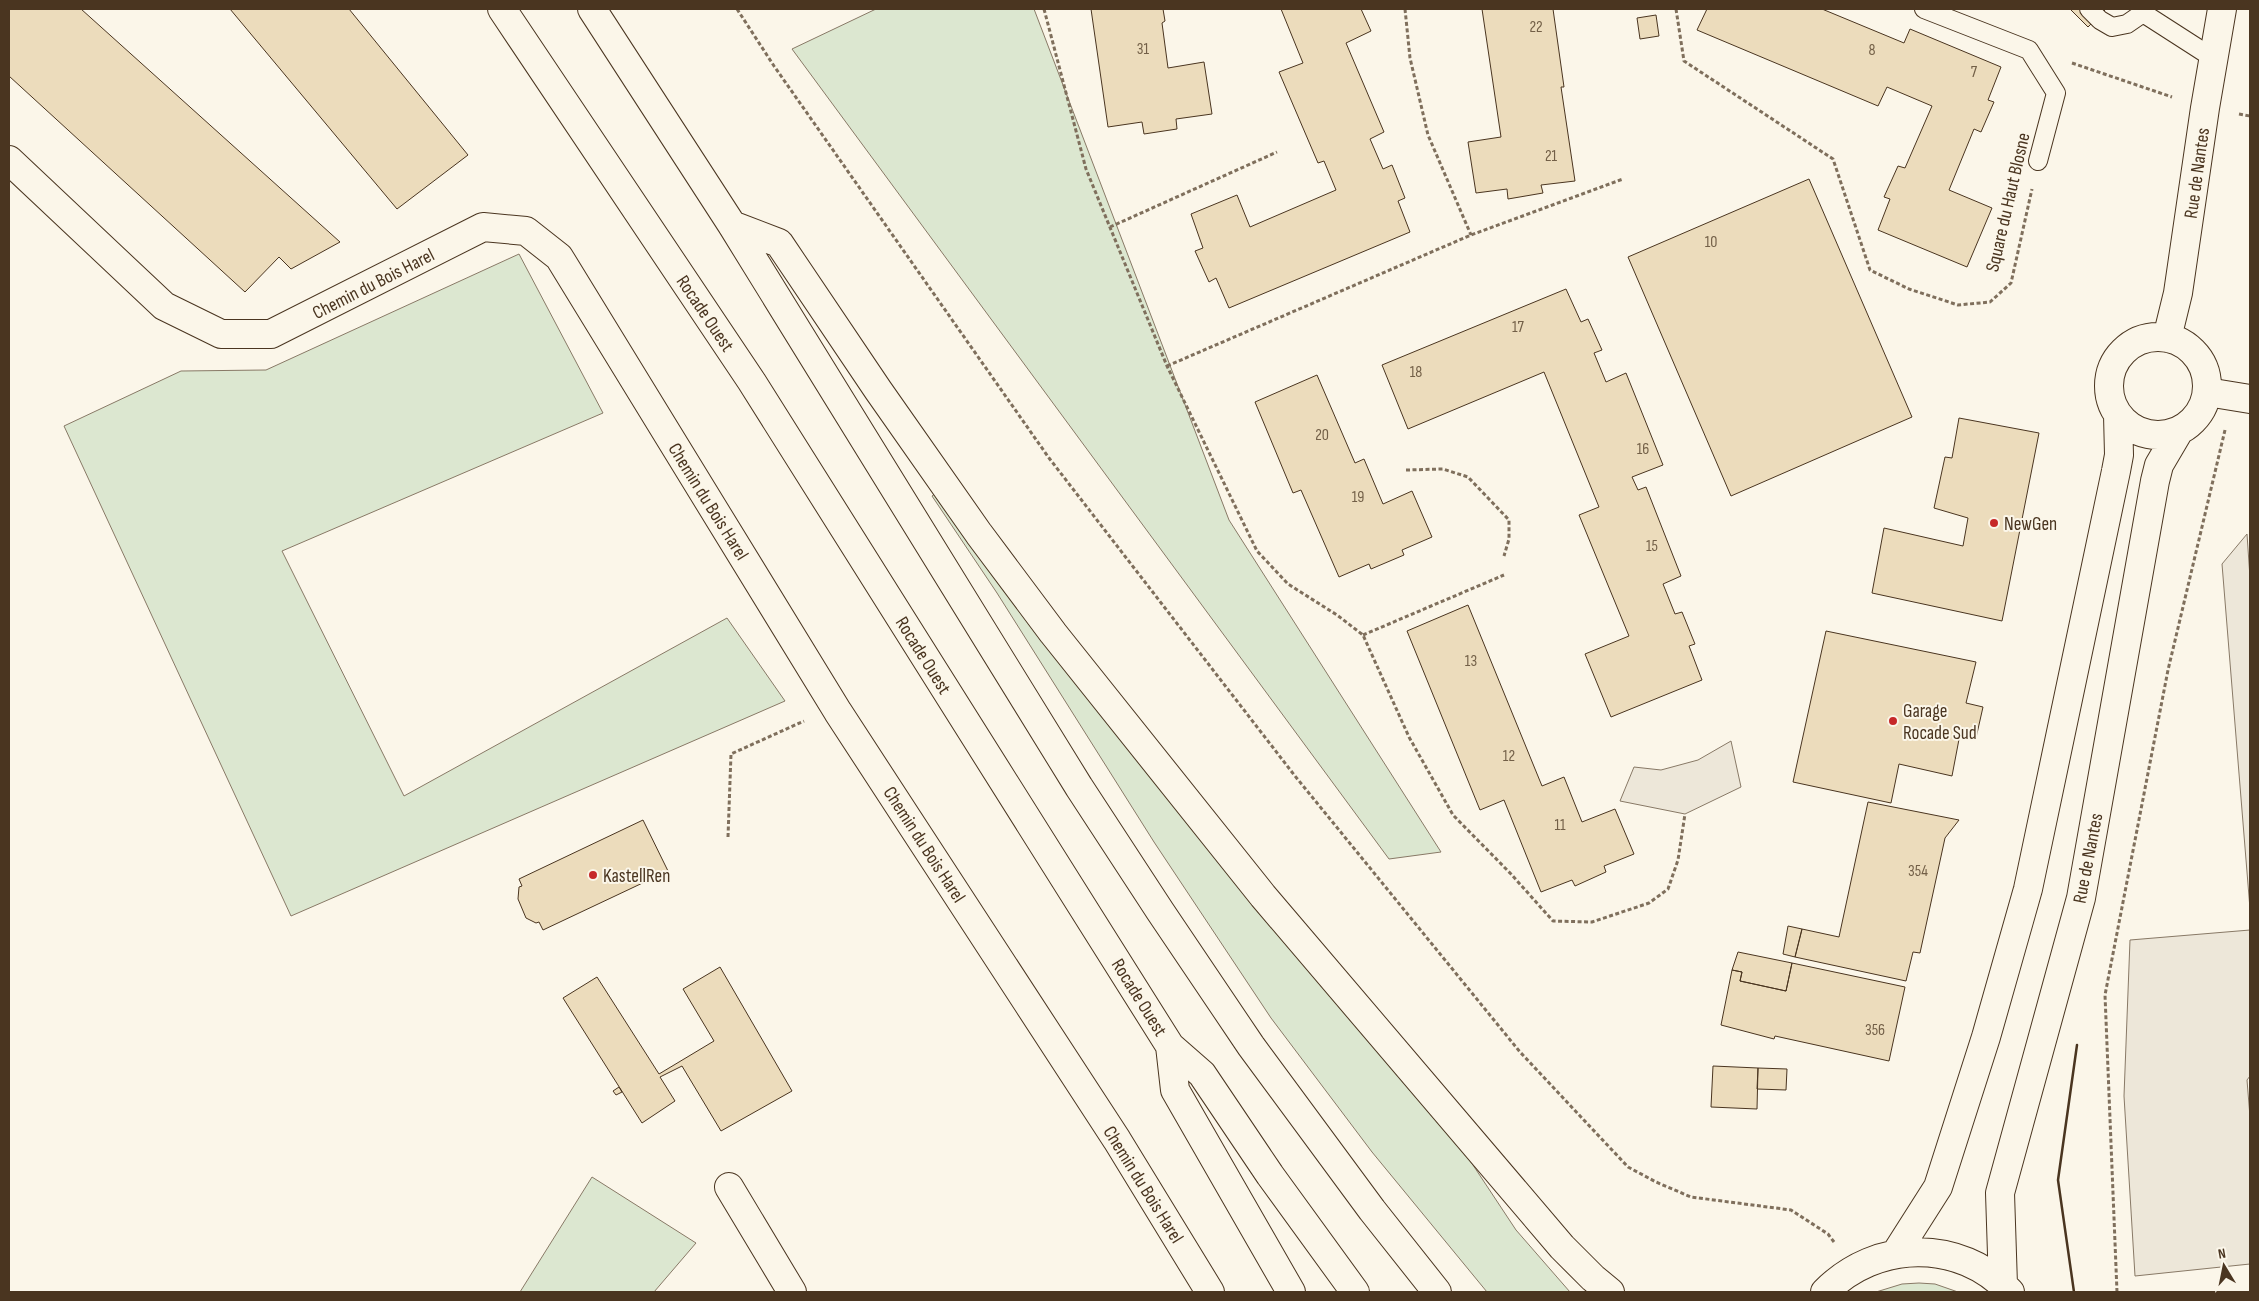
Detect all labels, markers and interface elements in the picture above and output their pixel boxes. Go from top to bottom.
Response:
house number: 22 [1529,18,1543,37]
house number: 31 [1137,40,1150,59]
house number: 8 [1868,41,1876,60]
house number: 7 [1971,63,1978,82]
street label: Rue de Nantes [2180,126,2215,220]
street label: Square du Haut Blosne [1981,130,2036,274]
house number: 21 [1545,147,1558,166]
house number: 10 [1705,233,1717,252]
street label: Chemin du Bois Harel [309,244,438,325]
street label: Rocade Ouest [671,271,739,357]
house number: 17 [1512,318,1525,337]
house number: 18 [1410,363,1422,382]
house number: 20 [1315,426,1329,445]
street label: Chemin du Bois Harel [663,439,753,565]
house number: 16 [1637,440,1649,459]
house number: 19 [1352,488,1364,507]
place label: NewGen [2004,513,2057,536]
marker: NewGen [1988,517,2000,529]
house number: 15 [1646,537,1658,556]
street label: Rocade Ouest [890,613,956,699]
house number: 13 [1465,652,1477,671]
place label: Garage Rocade Sud [1903,700,1977,745]
marker: Garage Rocade Sud [1887,715,1899,727]
house number: 12 [1503,747,1515,766]
street label: Chemin du Bois Harel [878,782,970,907]
street label: Rue de Nantes [2068,811,2109,905]
house number: 11 [1554,816,1566,835]
house number: 354 [1908,862,1928,881]
place label: KastellRen [603,865,670,888]
marker: KastellRen [587,869,599,881]
street label: Rocade Ouest [1106,955,1172,1041]
house number: 356 [1865,1021,1885,1040]
street label: Chemin du Bois Harel [1098,1122,1188,1248]
north arrow [2199,1241,2249,1291]
text: N [2217,1245,2227,1263]

